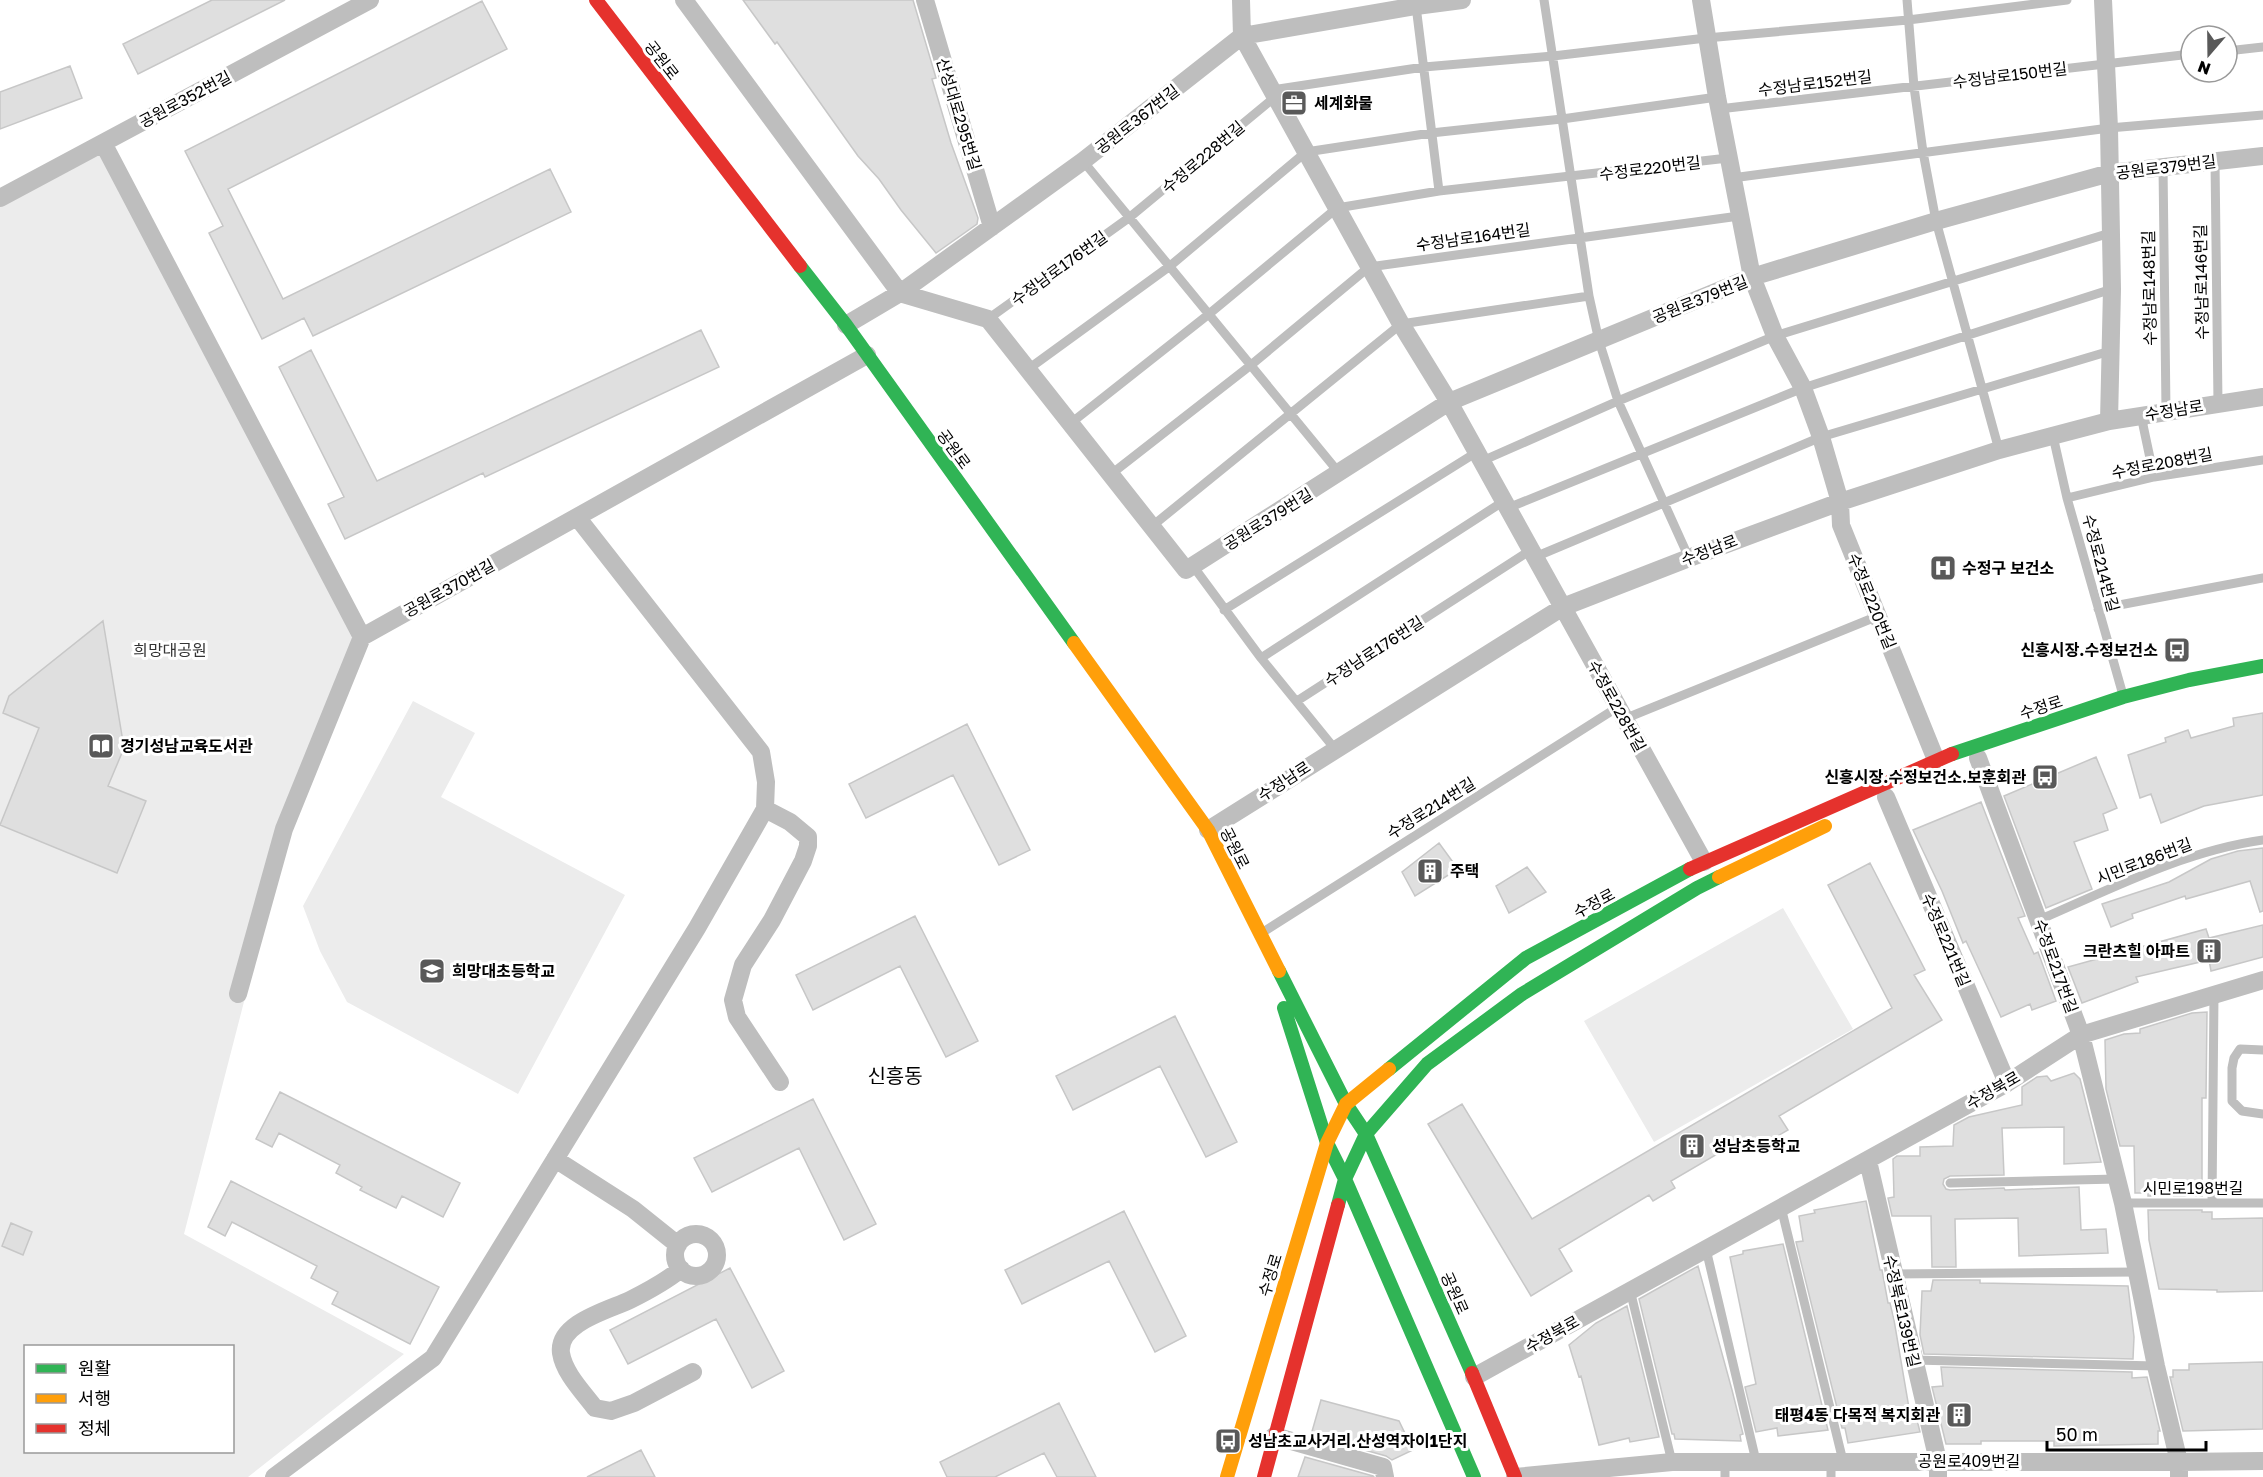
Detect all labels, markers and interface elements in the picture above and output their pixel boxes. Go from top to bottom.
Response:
north arrow [2179,24,2239,84]
street label: 공원로 [641,36,684,84]
street label: 산성대로295번길 [932,55,986,173]
text: N [2195,57,2213,80]
street label: 수정남로150번길 [1952,58,2068,92]
street label: 공원로352번길 [135,66,235,132]
street label: 수정남로152번길 [1757,66,1873,100]
street label: 공원로367번길 [1091,80,1183,158]
office icon: 세계화물 [1279,88,1309,118]
place label: 세계화물 [1314,93,1373,113]
street label: 수정로228번길 [1158,117,1248,197]
street label: 공원로379번길 [2115,151,2217,183]
street label: 수정로220번길 [1598,152,1702,184]
street label: 수정남로164번길 [1414,219,1532,255]
street label: 수정남로146번길 [2190,224,2212,340]
street label: 수정남로176번길 [1007,226,1111,310]
street label: 수정남로148번길 [2138,230,2160,346]
street label: 공원로379번길 [1649,271,1751,327]
street label: 수정남로 [2143,395,2205,424]
street label: 공원로 [933,425,975,473]
street label: 수정로208번길 [2110,443,2214,483]
street label: 공원로379번길 [1220,484,1316,554]
street label: 수정로214번길 [2078,512,2124,614]
street label: 수정남로 [1678,530,1740,570]
street label: 수정로220번길 [1844,550,1900,652]
hospital icon: 수정구 보건소 [1928,553,1958,583]
street label: 공원로370번길 [400,555,498,621]
place label: 수정구 보건소 [1962,558,2055,578]
street label: 수정남로176번길 [1321,612,1427,690]
bus stop icon: 신흥시장.수정보건소 [2162,635,2192,665]
park label: 희망대공원 [133,640,207,660]
place label: 신흥시장.수정보건소 [2020,640,2158,660]
street label: 수정로228번길 [1584,657,1650,755]
street label: 수정로 [2017,691,2065,723]
library icon: 경기성남교육도서관 [86,731,116,761]
place label: 경기성남교육도서관 [120,736,253,756]
street label: 수정남로 [1254,756,1314,805]
bus stop icon: 신흥시장.수정보건소.보훈회관 [2030,762,2060,792]
place label: 신흥시장.수정보건소.보훈회관 [1824,767,2026,787]
street label: 수정로214번길 [1383,773,1479,843]
street label: 공원로 [1216,824,1254,872]
street label: 시민로186번길 [2093,834,2195,888]
building icon: 주택 [1415,856,1445,886]
place label: 주택 [1450,861,1479,881]
street label: 수정로 [1570,884,1618,922]
street label: 수정로221번길 [1917,890,1975,990]
street label: 수정로217번길 [2030,916,2082,1016]
building icon: 크란츠힐 아파트 [2194,936,2224,966]
place label: 크란츠힐 아파트 [2083,941,2190,961]
school or university icon: 희망대초등학교 [417,956,447,986]
place label: 희망대초등학교 [452,961,555,981]
district label: 신흥동 [867,1063,923,1087]
street label: 수정북로 [1962,1066,2024,1113]
building icon: 성남초등학교 [1677,1131,1707,1161]
place label: 성남초등학교 [1712,1136,1801,1156]
street label: 시민로198번길 [2143,1178,2243,1198]
street label: 수정로 [1254,1251,1286,1299]
street label: 수정북로139번길 [1879,1253,1925,1369]
street label: 공원로 [1437,1269,1473,1317]
street label: 수정북로 [1521,1311,1583,1357]
legend [24,1345,234,1453]
text: 원활 [78,1357,111,1379]
text: 서행 [78,1387,111,1409]
building icon: 태평4동 다목적 복지회관 [1944,1400,1974,1430]
place label: 태평4동 다목적 복지회관 [1775,1405,1940,1425]
scale bar [2047,1414,2206,1452]
text: 정체 [78,1417,111,1439]
text: 50 m [2056,1423,2098,1445]
bus stop icon: 성남초교사거리.산성역자이1단지 [1213,1426,1243,1456]
place label: 성남초교사거리.산성역자이1단지 [1248,1431,1467,1451]
street label: 공원로409번길 [1918,1451,2020,1471]

